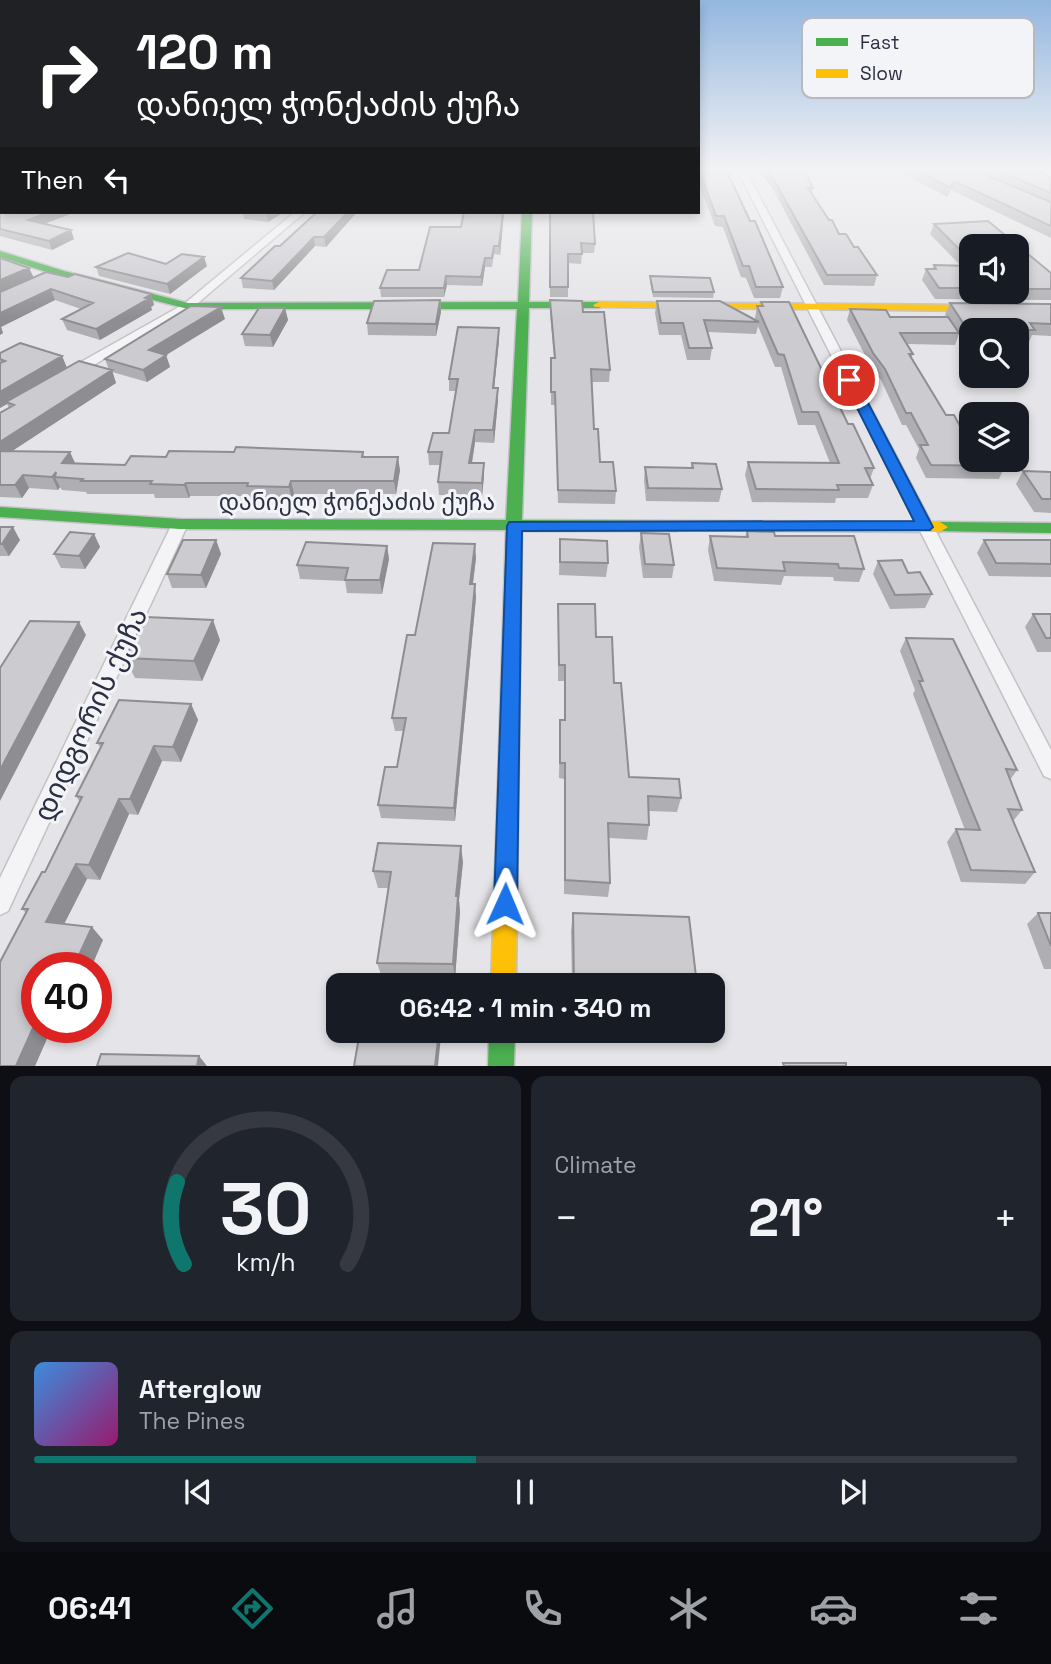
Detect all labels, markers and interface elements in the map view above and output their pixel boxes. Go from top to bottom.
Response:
legend [802,18,1034,98]
text: 120 m [136,21,273,83]
icon: right [21,28,112,119]
text: Fast [860,30,900,55]
text: Slow [860,61,903,86]
text: დანიელ ჭონქაძის ქუჩა [136,85,520,125]
icon: left [98,161,136,199]
text: Then [21,163,84,197]
map controls [959,234,1029,472]
button: sound [959,234,1029,304]
button: search [959,318,1029,388]
pin [819,350,879,410]
icon: arrive [830,361,868,399]
button: layers [959,402,1029,472]
street label: დანიელ ჭონქაძის ქუჩა [219,487,495,517]
street label: დიდგორის ქუჩა [25,601,155,827]
position arrow [468,867,542,941]
speed limit sign: 40 [21,952,112,1043]
text: 06:42 · 1 min · 340 m [400,991,651,1025]
text: Climate [555,1150,637,1180]
text: 30 [220,1163,311,1256]
text: 21° [748,1185,823,1251]
text: − [555,1194,578,1242]
text: + [993,1194,1017,1242]
text: km/h [235,1246,295,1278]
text: Afterglow [139,1372,262,1406]
text: The Pines [139,1406,245,1436]
icon: previous [179,1473,217,1511]
icon: pause [506,1473,544,1511]
icon: next [834,1473,872,1511]
icon: directions [228,1584,277,1633]
icon: music [373,1584,422,1633]
icon: phone [518,1584,567,1633]
icon: climate [664,1584,713,1633]
icon: car [809,1584,858,1633]
icon: filters [954,1584,1003,1633]
text: 06:41 [48,1588,132,1628]

